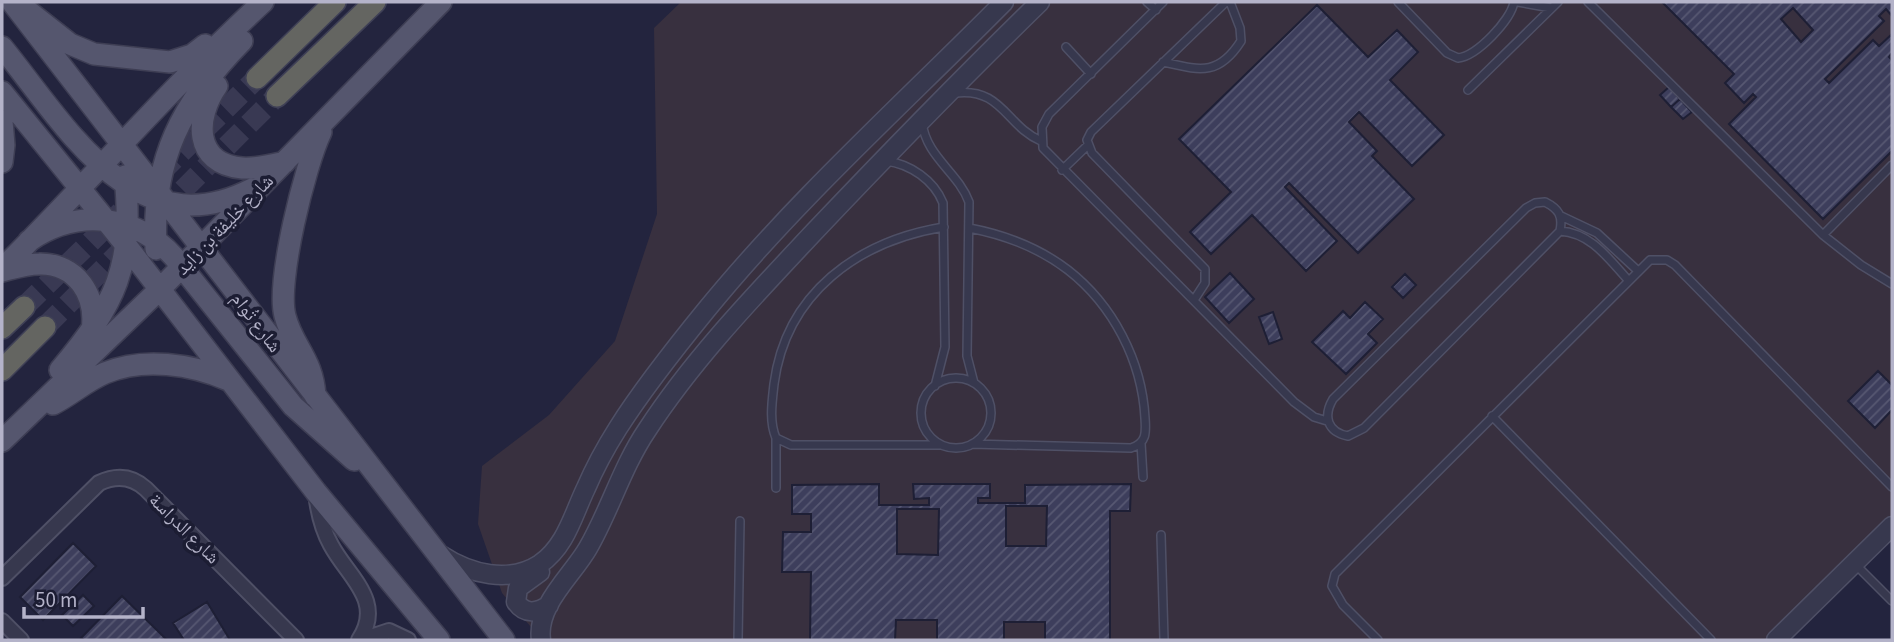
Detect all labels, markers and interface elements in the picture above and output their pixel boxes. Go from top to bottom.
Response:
street label: شارع خليفة بن زايد [170,169,280,281]
street label: شارع تُوام [224,287,287,359]
street label: شارع الدراسة [142,488,225,571]
scale bar [24,576,144,620]
text: 50 m [35,585,77,615]

